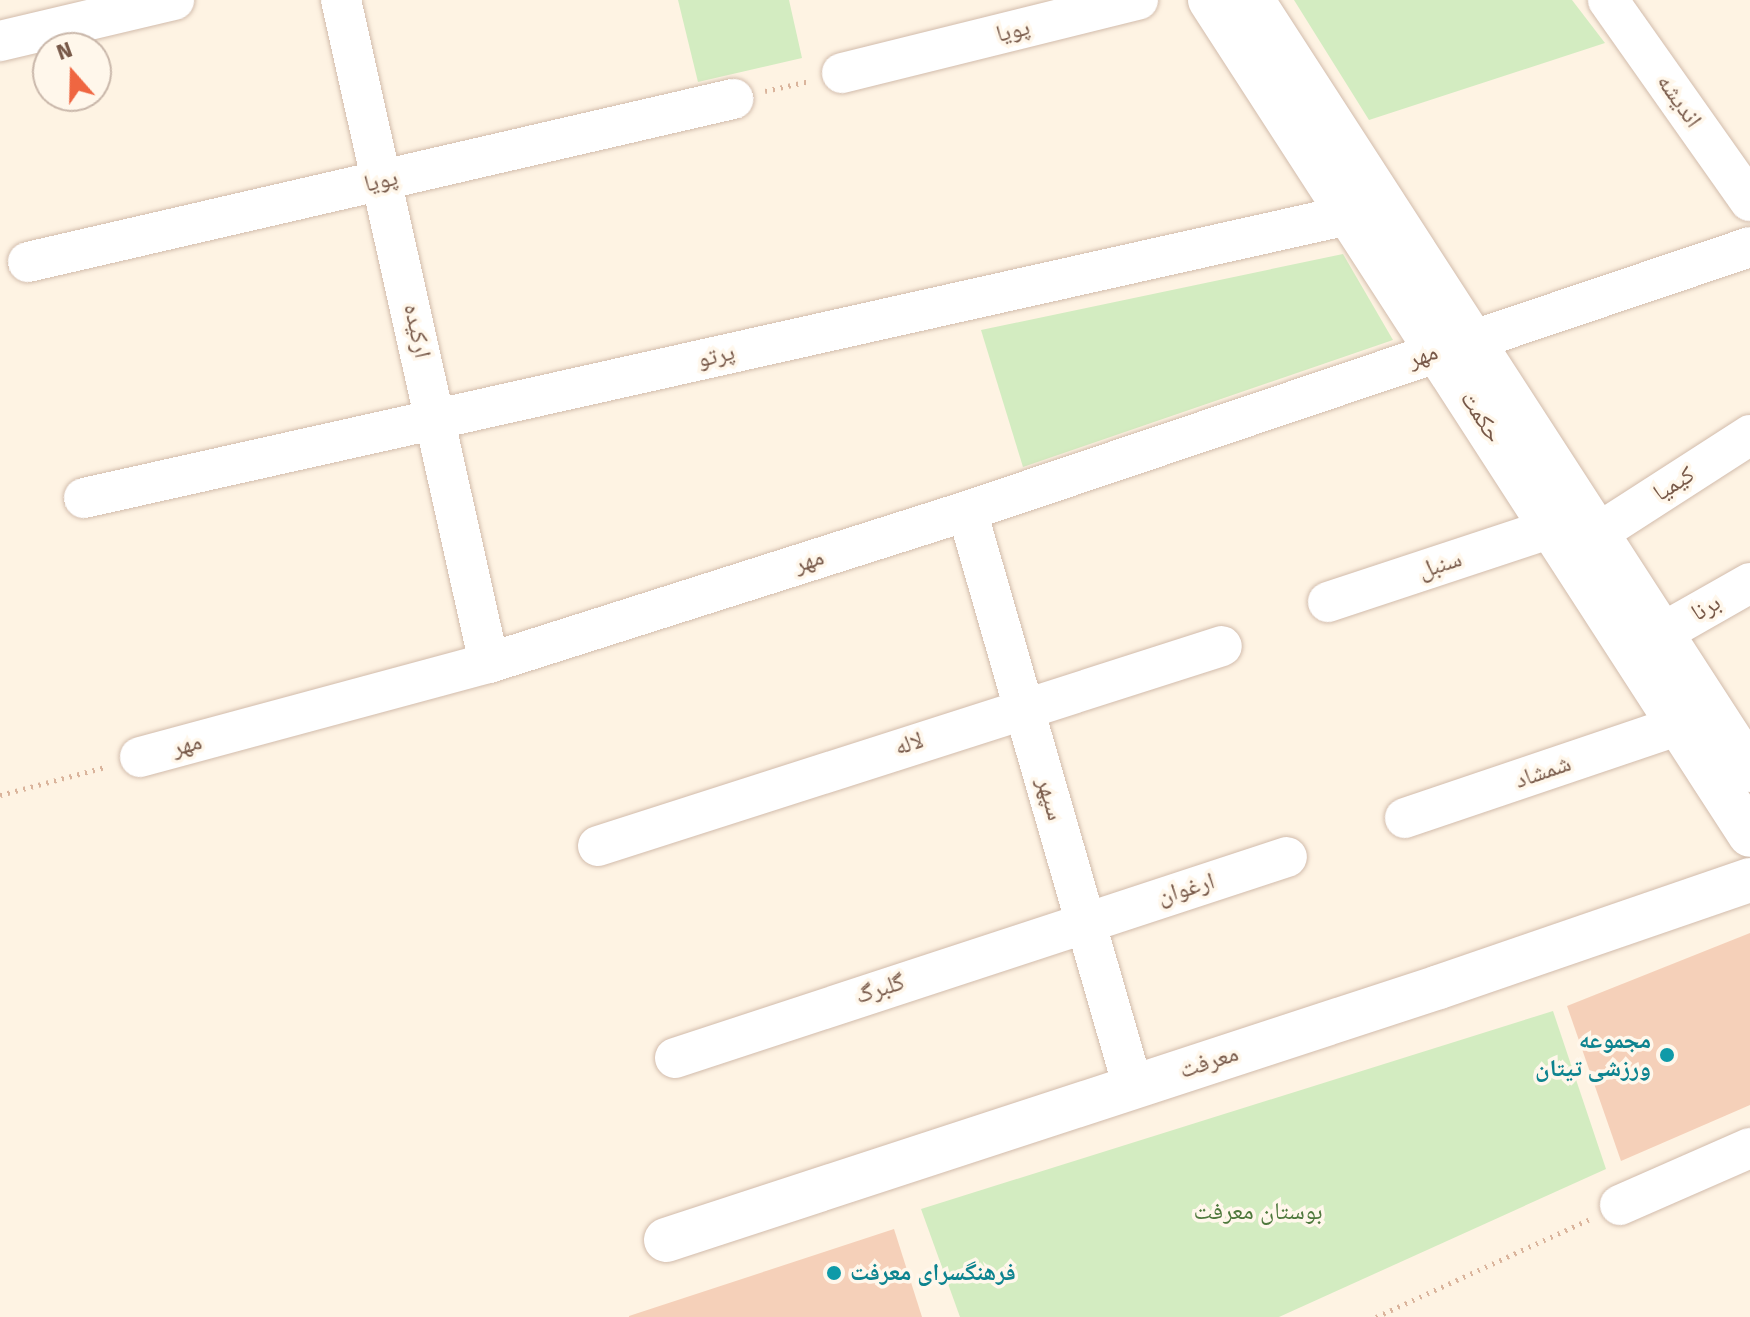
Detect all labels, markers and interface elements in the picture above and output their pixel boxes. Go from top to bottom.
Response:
street label: پویا [993,13,1033,49]
north arrow [32,32,112,112]
text: N [53,36,76,66]
street label: اندیشه [1650,69,1708,133]
street label: پویا [361,163,401,199]
street label: ارکیده [397,301,437,361]
street label: پرتو [695,338,737,374]
street label: مهر [1404,338,1442,374]
street label: حکمت [1454,386,1508,448]
street label: کیمیا [1648,460,1700,508]
street label: مهر [790,543,828,579]
street label: سنبل [1415,545,1465,585]
street label: برنا [1686,588,1726,628]
street label: لاله [891,726,927,762]
street label: مهر [169,727,205,763]
street label: شمشاد [1511,749,1575,795]
street label: سپهر [1030,774,1070,824]
street label: ارغوان [1154,867,1218,911]
street label: گلبرگ [852,968,908,1010]
place label: مجموعه ورزشی تیتان [1535,1027,1651,1083]
street label: معرفت [1176,1039,1242,1085]
marker: مجموعه ورزشی تیتان [1658,1046,1676,1064]
park label: بوستان معرفت [1193,1198,1323,1226]
place label: فرهنگسرای معرفت [850,1259,1016,1287]
marker: فرهنگسرای معرفت [825,1264,843,1282]

